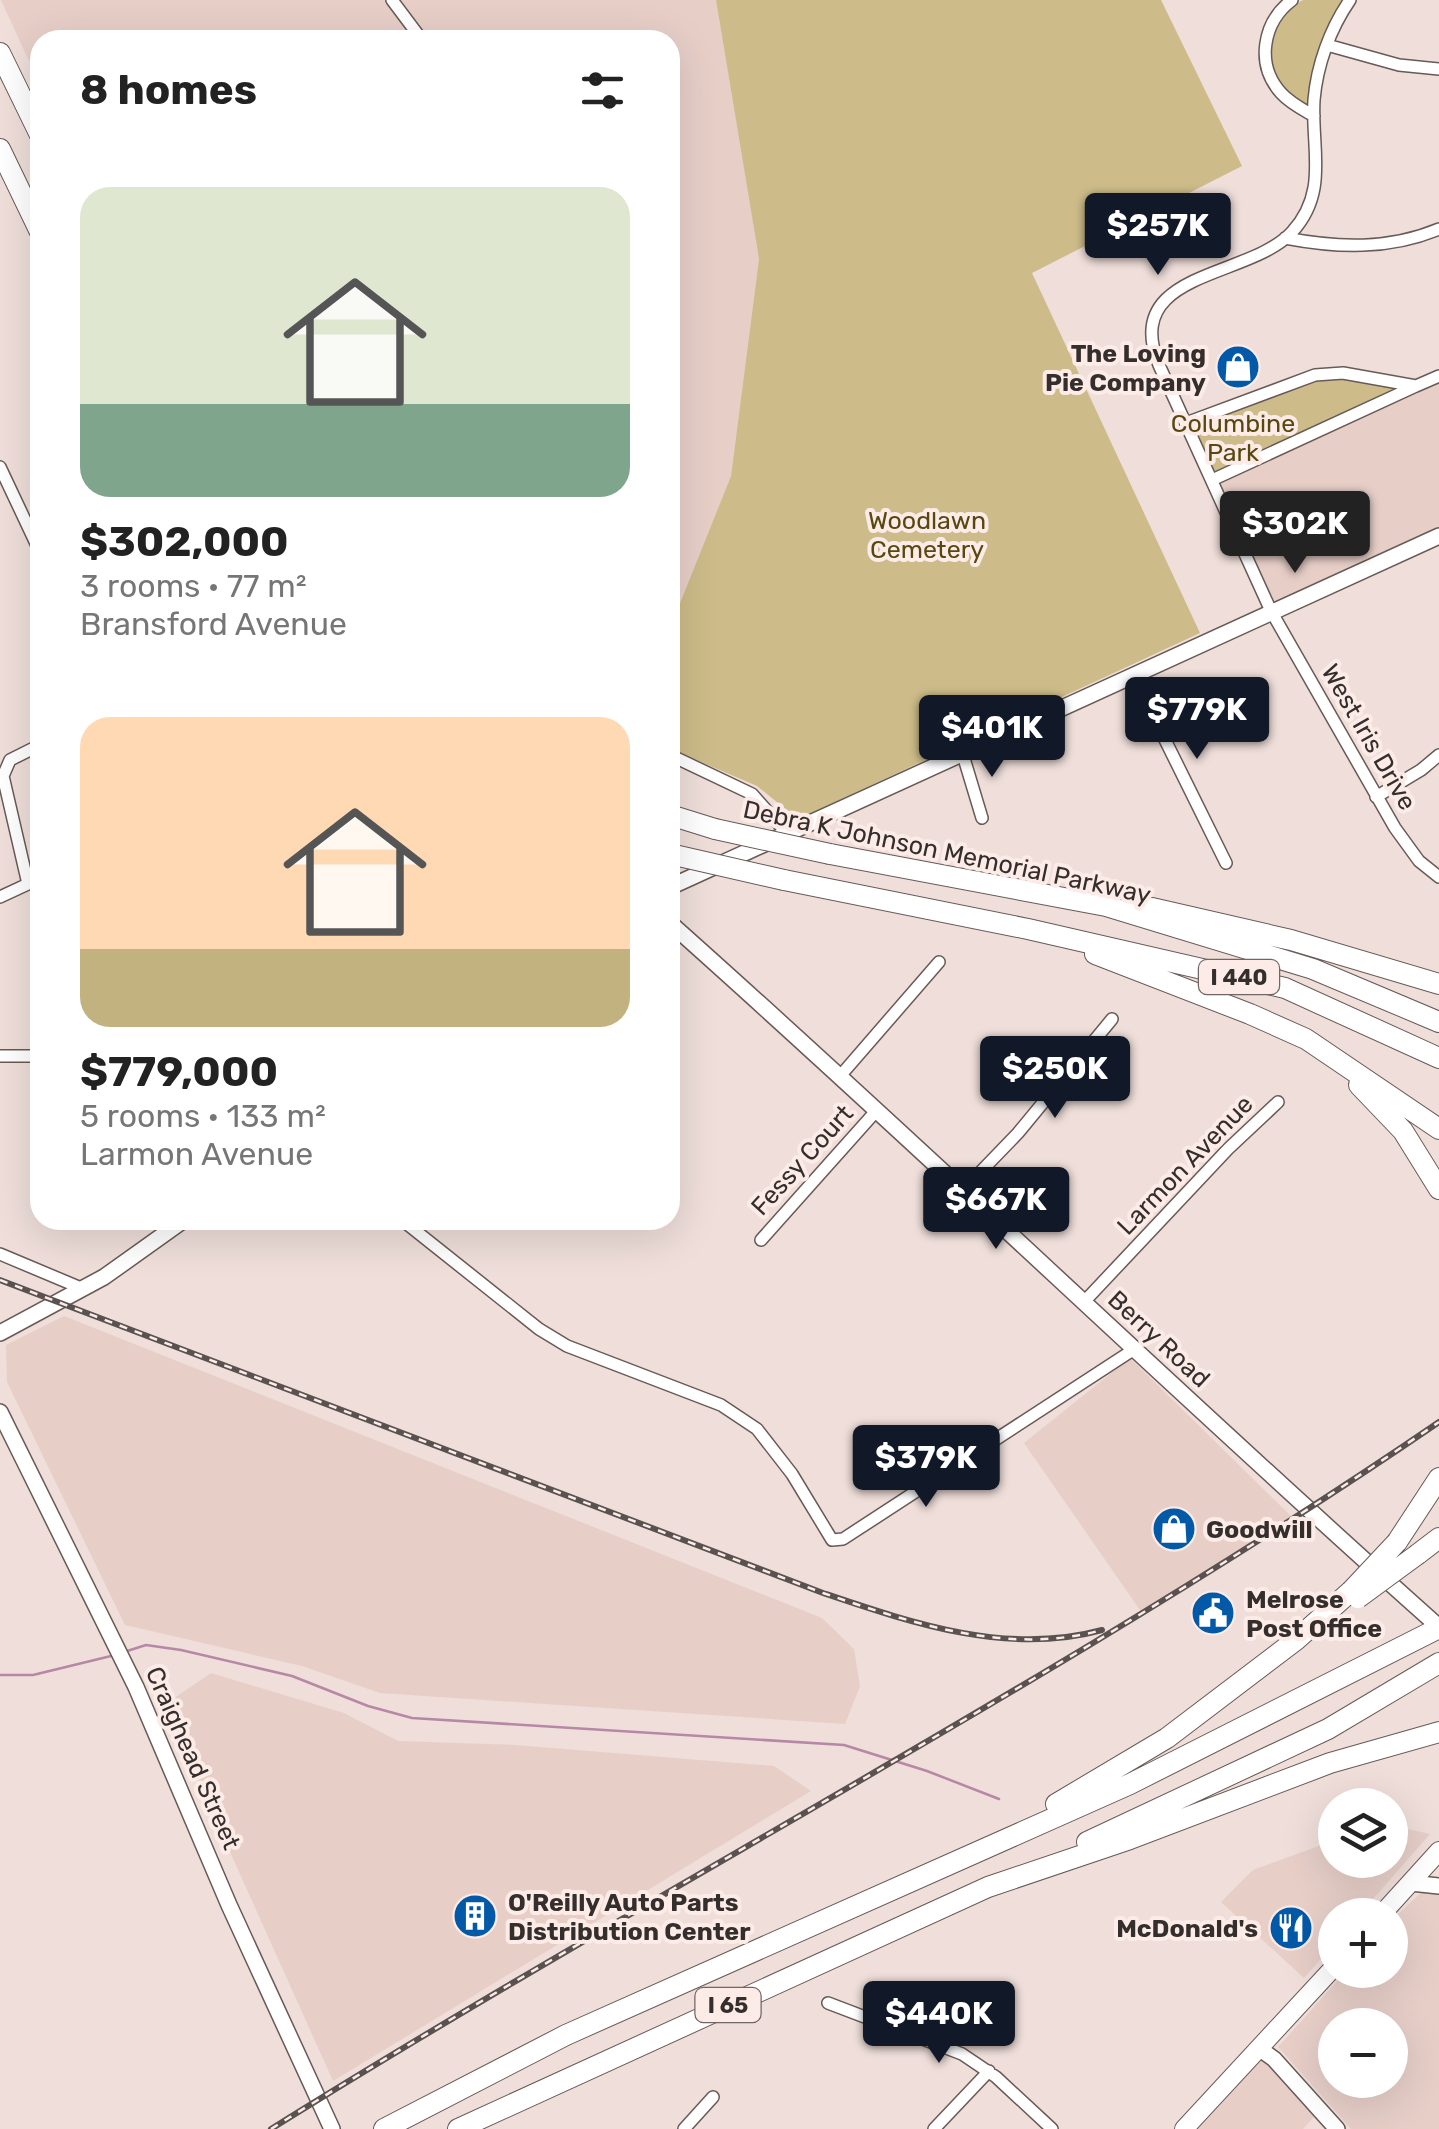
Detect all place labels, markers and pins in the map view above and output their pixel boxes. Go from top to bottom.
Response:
pin: $257K [1088,193,1228,278]
place label: The Loving Pie Company [1045,339,1206,397]
shop icon: The Loving Pie Company [1215,344,1261,390]
pin: $302K [1225,491,1365,576]
pin: $779K [1127,677,1267,762]
pin: $401K [922,695,1062,780]
pin: $250K [985,1036,1125,1121]
pin: $667K [926,1167,1066,1252]
pin: $379K [856,1425,996,1510]
shop icon: Goodwill [1151,1506,1197,1552]
place label: Goodwill [1206,1515,1313,1544]
place label: Melrose Post Office [1246,1585,1382,1643]
public building icon: Melrose Post Office [1190,1590,1236,1636]
place label: O'Reilly Auto Parts Distribution Center [508,1888,751,1946]
building icon: O'Reilly Auto Parts Distribution Center [452,1893,498,1939]
restaurant icon: McDonald's [1268,1905,1314,1951]
place label: McDonald's [1116,1914,1258,1943]
pin: $440K [869,1981,1009,2066]

